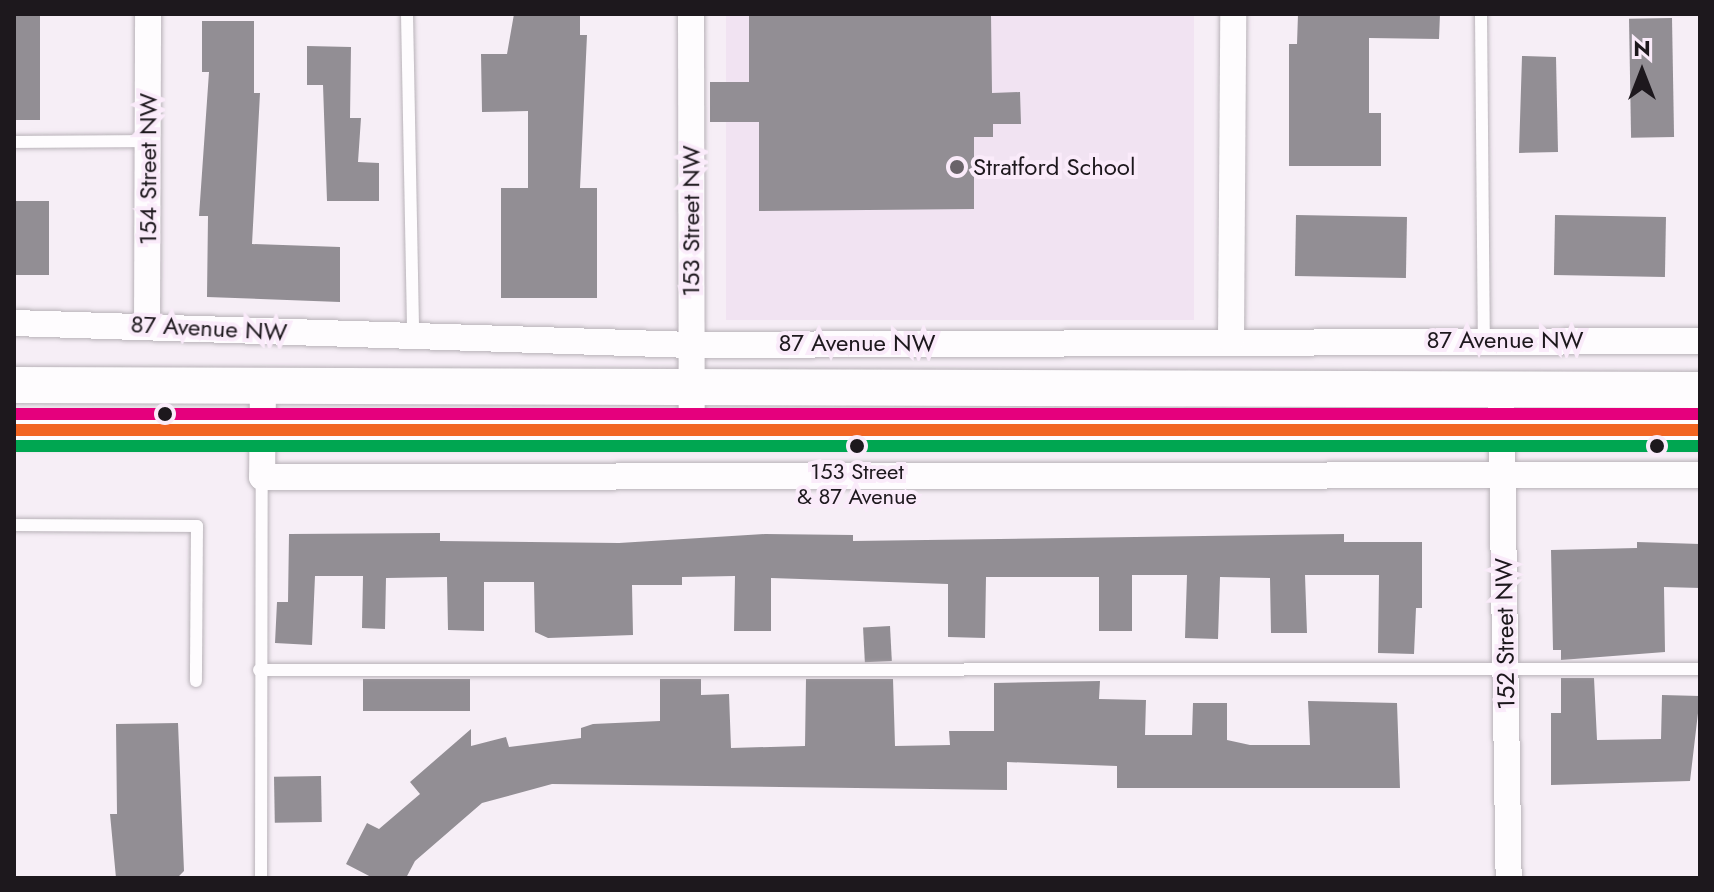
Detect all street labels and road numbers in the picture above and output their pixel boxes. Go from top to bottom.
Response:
street label: 154 Street NW [134,93,162,245]
street label: 153 Street NW [677,145,705,297]
street label: 87 Avenue NW [130,310,288,346]
street label: 87 Avenue NW [1427,326,1583,354]
street label: 87 Avenue NW [779,329,935,357]
street label: 152 Street NW [1489,558,1521,710]

